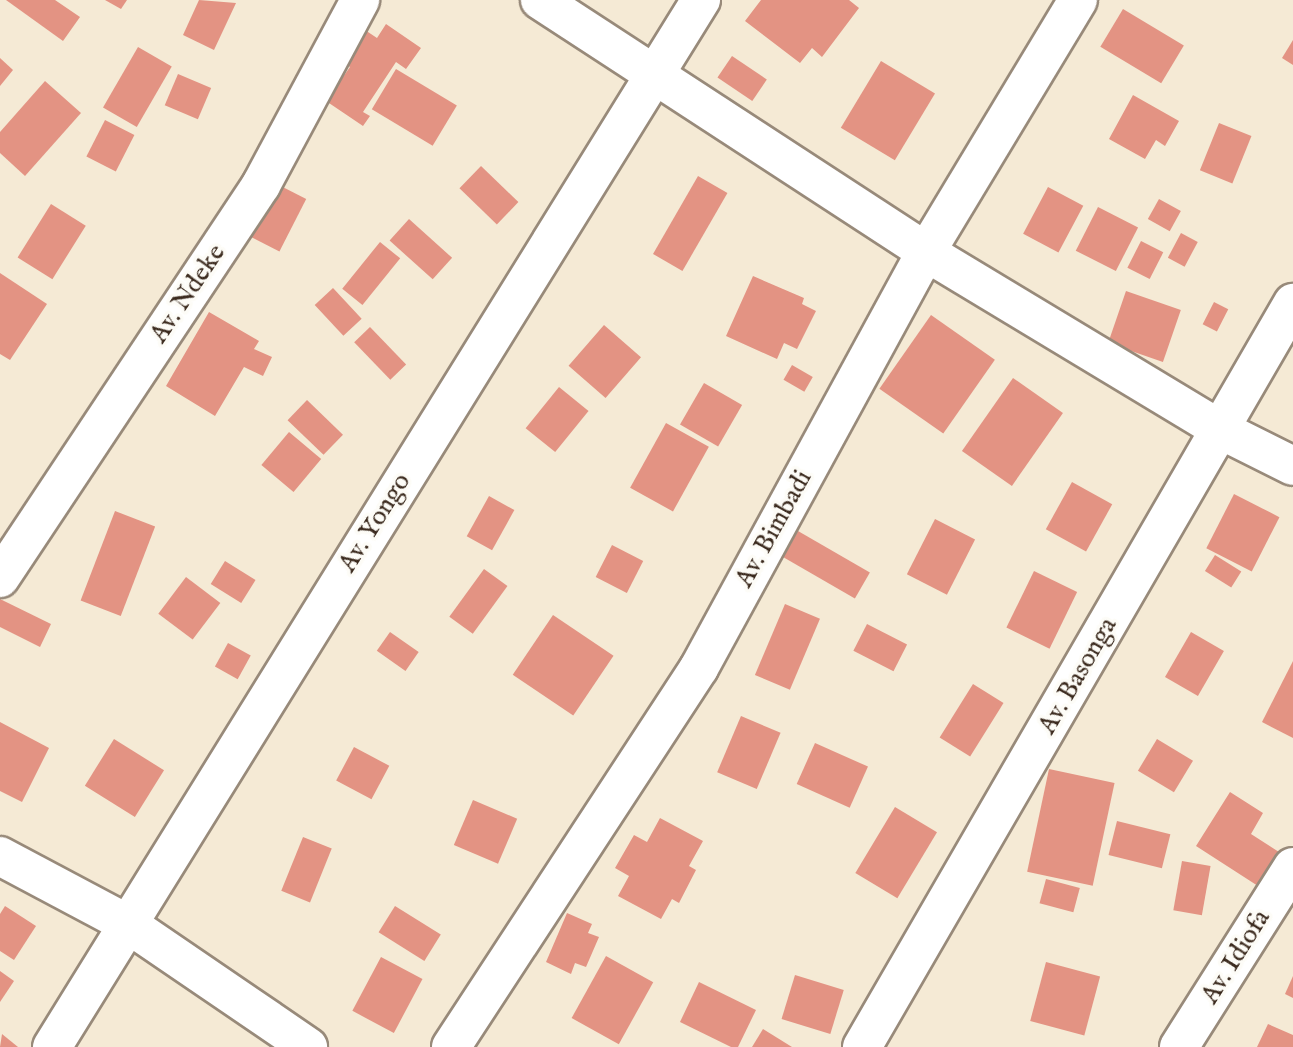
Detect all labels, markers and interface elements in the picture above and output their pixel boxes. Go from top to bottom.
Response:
street label: Av. Ndeke [144,239,232,349]
street label: Av. Bimbadi [729,465,819,593]
street label: Av. Yongo [332,468,418,578]
street label: Av. Basonga [1032,612,1124,740]
street label: Av. Idiofa [1195,904,1277,1010]

